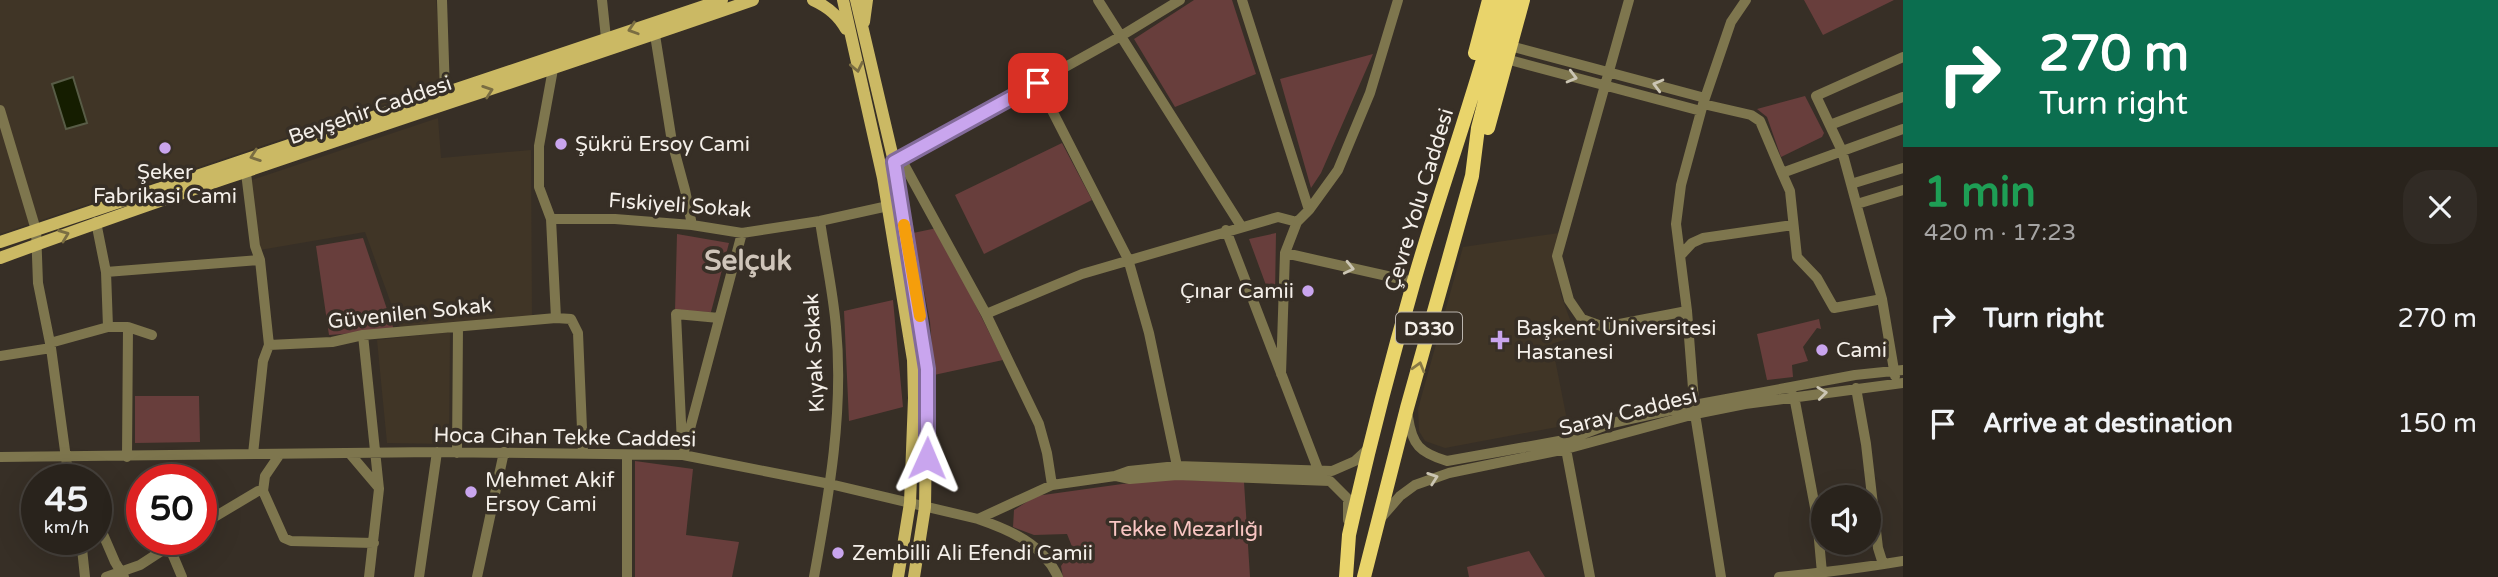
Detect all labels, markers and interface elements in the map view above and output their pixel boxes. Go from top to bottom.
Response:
one-way arrow [628,21,640,35]
text: 270 m [2039,25,2189,84]
icon: right [1924,28,2015,119]
pin [1008,53,1068,113]
one-way arrow [849,61,864,73]
icon: arrive [1019,64,1057,102]
one-way arrow [1566,69,1578,83]
street label: Beyşehir Caddesi [285,71,455,150]
one-way arrow [1652,79,1664,94]
one-way arrow [482,85,494,99]
text: Turn right [2039,85,2188,123]
street label: Çevre Yolu Caddesi [1380,105,1459,295]
place label: Şükrü Ersoy Cami [575,132,750,157]
marker: Şükrü Ersoy Cami [553,136,569,152]
marker: Şeker Fabrikasi Cami [157,140,173,156]
one-way arrow [250,148,262,162]
place label: Şeker Fabrikasi Cami [93,160,237,209]
text: 1 min [1924,167,2036,218]
button: close [2403,170,2477,244]
street label: Fıskiyeli Sokak [608,188,752,223]
text: 420 m · 17:23 [1924,219,2076,247]
one-way arrow [57,229,69,243]
district label: Selçuk [704,244,792,278]
one-way arrow [1343,260,1355,274]
place label: Çınar Camii [1180,279,1294,304]
marker: Çınar Camii [1300,283,1316,299]
street label: Güvenilen Sokak [327,292,493,335]
street label: Kıyak Sokak [799,293,830,413]
icon: right [1924,300,1962,338]
text: Turn right [1983,303,2104,334]
text: 270 m [2397,303,2477,334]
road number: D330 [1396,312,1462,344]
place label: Başkent Üniversitesi Hastanesi [1516,316,1716,365]
marker: Başkent Üniversitesi Hastanesi [1490,330,1510,350]
place label: Cami [1836,338,1887,363]
marker: Cami [1814,342,1830,358]
one-way arrow [1410,361,1425,373]
street label: Saray Caddesi [1557,383,1700,442]
one-way arrow [1816,385,1828,400]
icon: arrive [1924,405,1962,443]
text: Arrive at destination [1983,408,2233,439]
text: 150 m [2397,408,2477,439]
position arrow [890,421,964,495]
street label: Hoca Cihan Tekke Caddesi [433,423,697,452]
speed limit sign: 50 [126,464,217,555]
place label: Mehmet Akif Ersoy Cami [485,468,615,517]
one-way arrow [1426,472,1438,486]
text: 45 [45,479,88,521]
marker: Mehmet Akif Ersoy Cami [463,484,479,500]
map controls [1811,485,1881,555]
button: sound [1811,485,1881,555]
text: km/h [44,516,89,538]
park label: Tekke Mezarlığı [1109,517,1263,542]
place label: Zembilli Ali Efendi Camii [852,541,1093,566]
marker: Zembilli Ali Efendi Camii [830,545,846,561]

